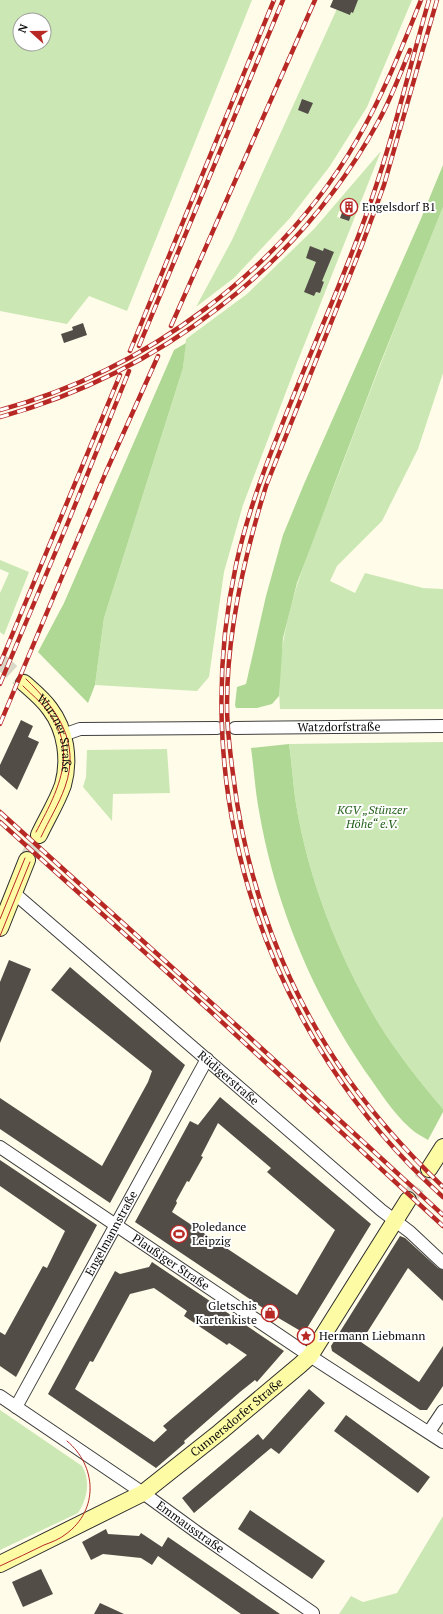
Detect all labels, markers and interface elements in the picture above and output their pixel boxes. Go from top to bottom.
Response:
north arrow [12,12,52,52]
text: N [15,21,31,35]
building icon: Engelsdorf B1 [339,197,359,217]
place label: Engelsdorf B1 [362,199,436,214]
street label: Wurzner Straße [34,691,74,773]
street label: Watzdorfstraße [297,719,380,734]
park label: KGV „Stünzer Höhe“ e.V. [336,802,408,831]
street label: Rüdigerstraße [195,1047,262,1108]
street label: Engelmannstraße [81,1188,140,1278]
place label: Poledance Leipzig [192,1219,246,1248]
sports icon: Poledance Leipzig [169,1224,189,1244]
street label: Plaußiger Straße [130,1230,213,1293]
place label: Gletschis Kartenkiste [195,1298,257,1327]
shop icon: Gletschis Kartenkiste [260,1303,280,1323]
place icon: Hermann Liebmann [296,1326,316,1346]
place label: Hermann Liebmann [319,1328,425,1343]
street label: Cunnersdorfer Straße [187,1375,286,1460]
street label: Emmausstraße [154,1497,227,1556]

